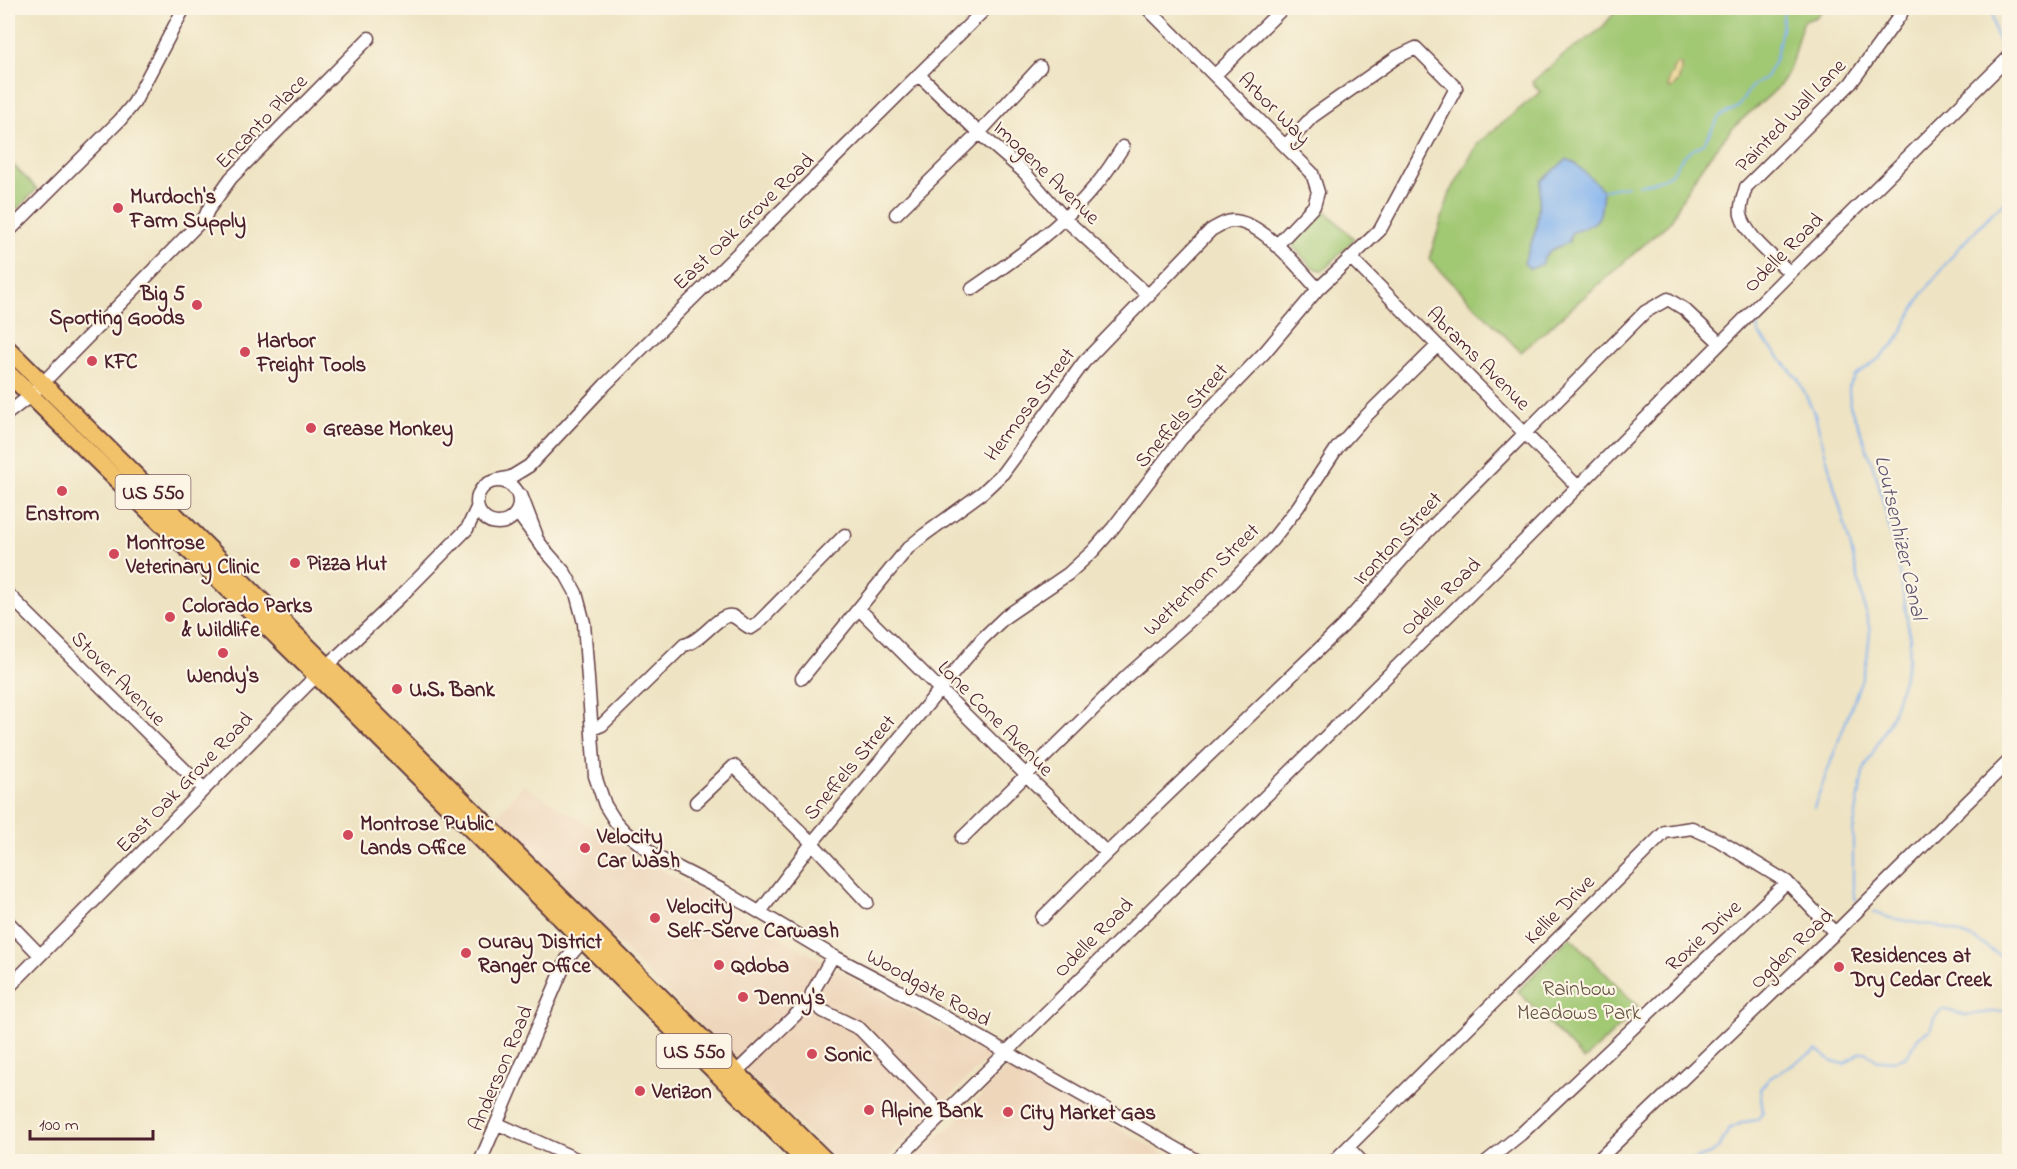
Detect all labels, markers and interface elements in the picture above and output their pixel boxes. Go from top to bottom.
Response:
street label: Painted Wall Lane [1729,52,1854,180]
street label: Arbor Way [1229,66,1317,154]
street label: Encanto Place [209,68,316,177]
street label: Imogene Avenue [984,114,1106,234]
street label: East Oak Grove Road [667,147,822,298]
place label: Murdoch's Farm Supply [129,183,246,239]
marker: Murdoch's Farm Supply [111,201,125,215]
street label: Odelle Road [1738,206,1831,300]
place label: Big 5 Sporting Goods [49,280,185,336]
marker: Big 5 Sporting Goods [190,298,204,312]
street label: Abrams Avenue [1419,300,1537,419]
place label: Harbor Freight Tools [256,327,366,383]
street label: Hermosa Street [978,342,1083,468]
marker: Harbor Freight Tools [238,345,252,359]
place label: KFC [104,348,138,378]
marker: KFC [85,354,99,368]
street label: Sneffels Street [1129,357,1237,475]
place label: Grease Monkey [323,415,453,447]
marker: Grease Monkey [304,421,318,435]
water label: Loutsenhizer Canal [1865,452,1934,625]
road number: US 550 [116,475,190,509]
marker: Enstrom [55,484,69,498]
street label: Ironton Street [1347,486,1450,593]
place label: Enstrom [25,500,99,530]
street label: Wetterhorn Street [1137,517,1267,644]
place label: Montrose Veterinary Clinic [125,529,260,585]
marker: Montrose Veterinary Clinic [107,547,121,561]
place label: Pizza Hut [307,550,388,580]
street label: Odelle Road [1394,551,1489,644]
marker: Pizza Hut [288,556,302,570]
place label: Colorado Parks & Wildlife [181,592,313,646]
marker: Colorado Parks & Wildlife [163,610,177,624]
street label: Stover Avenue [63,625,173,734]
marker: Wendy's [216,646,230,660]
street label: Lone Cone Avenue [930,654,1060,785]
place label: Wendy's [187,662,260,694]
place label: U.S. Bank [409,676,495,706]
marker: U.S. Bank [390,682,404,696]
street label: East Oak Grove Road [110,706,261,861]
street label: Sneffels Street [797,709,904,828]
place label: Montrose Public Lands Office [360,810,494,864]
place label: Velocity Car Wash [596,823,680,877]
marker: Montrose Public Lands Office [341,828,355,842]
marker: Velocity Car Wash [578,841,592,855]
street label: Kellie Drive [1518,868,1603,952]
street label: Odelle Road [1048,891,1141,985]
place label: Velocity Self-Serve Carwash [666,893,839,947]
street label: Roxie Drive [1660,893,1749,980]
street label: Ogden Road [1744,902,1842,998]
marker: Velocity Self-Serve Carwash [648,911,662,925]
place label: Ouray District Ranger Office [478,928,603,984]
street label: Woodgate Road [859,942,996,1037]
place label: Residences at Dry Cedar Creek [1850,942,1993,998]
marker: Ouray District Ranger Office [459,946,473,960]
place label: Qdoba [731,952,789,982]
marker: Qdoba [712,958,726,972]
marker: Residences at Dry Cedar Creek [1832,960,1846,974]
park label: Rainbow Meadows Park [1517,975,1642,1029]
place label: Denny's [754,984,825,1016]
marker: Denny's [736,990,750,1004]
street label: Anderson Road [462,1001,542,1136]
road number: US 550 [656,1034,732,1068]
place label: Sonic [824,1041,873,1071]
marker: Sonic [805,1047,819,1061]
place label: Verizon [651,1078,712,1108]
marker: Verizon [633,1084,647,1098]
place label: Alpine Bank [881,1097,984,1127]
place label: City Market Gas [1020,1099,1156,1131]
scale bar [30,1103,153,1141]
marker: Alpine Bank [862,1103,876,1117]
marker: City Market Gas [1001,1105,1015,1119]
text: 100 m [39,1113,79,1139]

